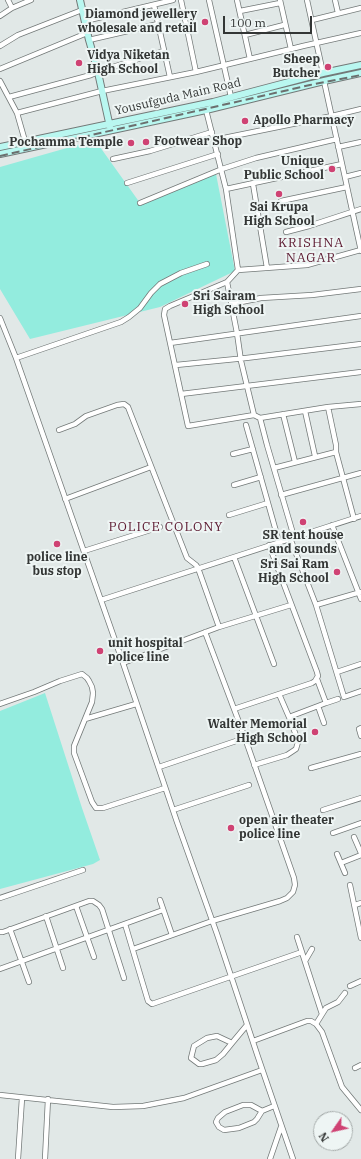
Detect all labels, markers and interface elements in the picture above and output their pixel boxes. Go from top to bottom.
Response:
place label: Diamond jewellery wholesale and retail [78,8,197,36]
scale bar [225,8,314,34]
text: 100 m [230,15,266,30]
marker: Diamond jewellery wholesale and retail [200,17,210,27]
place label: Vidya Niketan High School [87,49,170,77]
place label: Sheep Butcher [272,53,320,81]
marker: Vidya Niketan High School [74,58,84,68]
marker: Sheep Butcher [323,62,333,72]
street label: Yousufguda Main Road [114,75,242,119]
place label: Apollo Pharmacy [253,114,354,128]
marker: Apollo Pharmacy [240,116,250,126]
place label: Footwear Shop [154,135,242,149]
place label: Pochamma Temple [9,136,123,150]
marker: Footwear Shop [141,137,151,147]
marker: Pochamma Temple [126,138,136,148]
place label: Unique Public School [244,155,324,183]
marker: Unique Public School [327,164,337,174]
marker: Sai Krupa High School [274,189,284,199]
place label: Sai Krupa High School [243,201,315,229]
district label: KRISHNA NAGAR [278,235,344,266]
place label: Sri Sairam High School [193,290,264,318]
marker: Sri Sairam High School [180,299,190,309]
marker: SR tent house and sounds [298,517,308,527]
district label: POLICE COLONY [108,519,224,535]
place label: SR tent house and sounds [262,529,344,557]
marker: police line bus stop [52,539,62,549]
place label: police line bus stop [26,551,88,579]
place label: Sri Sai Ram High School [258,558,329,586]
marker: Sri Sai Ram High School [332,567,342,577]
place label: unit hospital police line [108,637,183,665]
marker: unit hospital police line [95,646,105,656]
place label: Walter Memorial High School [208,718,307,746]
marker: Walter Memorial High School [310,727,320,737]
place label: open air theater police line [239,814,334,842]
marker: open air theater police line [226,823,236,833]
north arrow [313,1111,353,1151]
text: N [316,1130,332,1145]

